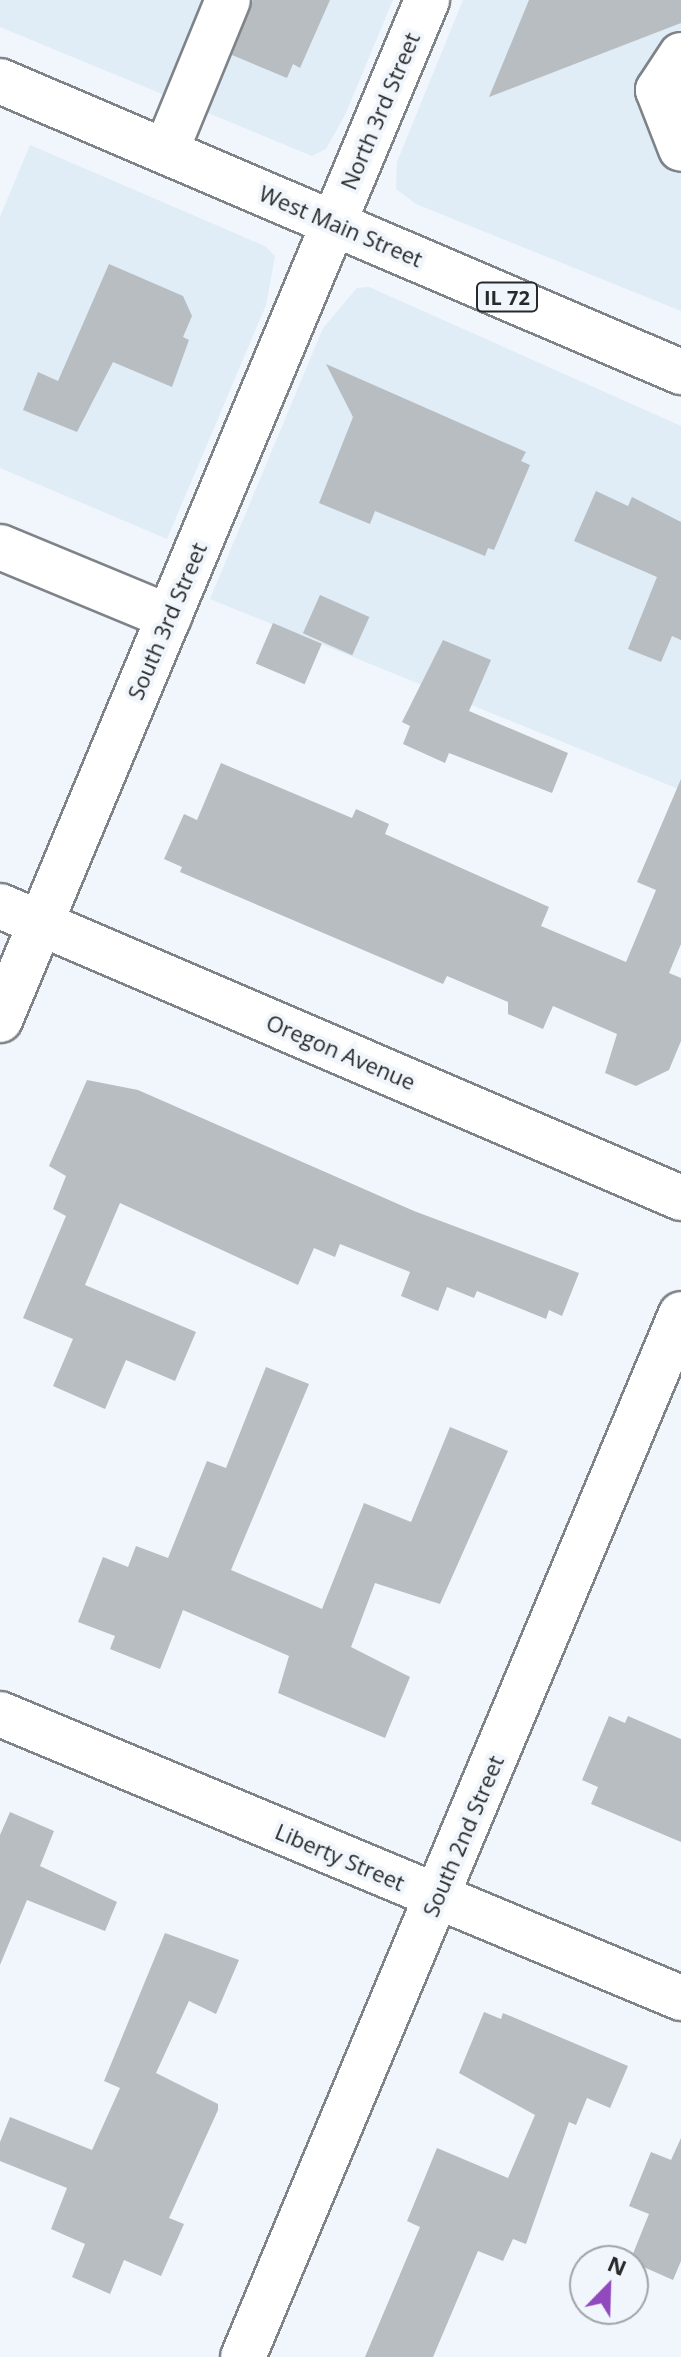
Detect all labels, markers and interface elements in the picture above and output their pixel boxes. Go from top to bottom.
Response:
street label: North 3rd Street [335,29,425,193]
street label: West Main Street [255,180,427,272]
road number: IL 72 [475,281,539,313]
street label: South 3rd Street [122,539,212,703]
street label: Oregon Avenue [262,1009,420,1095]
street label: South 2nd Street [417,1751,509,1921]
street label: Liberty Street [271,1818,409,1896]
north arrow [569,2245,649,2325]
text: N [603,2247,632,2282]

